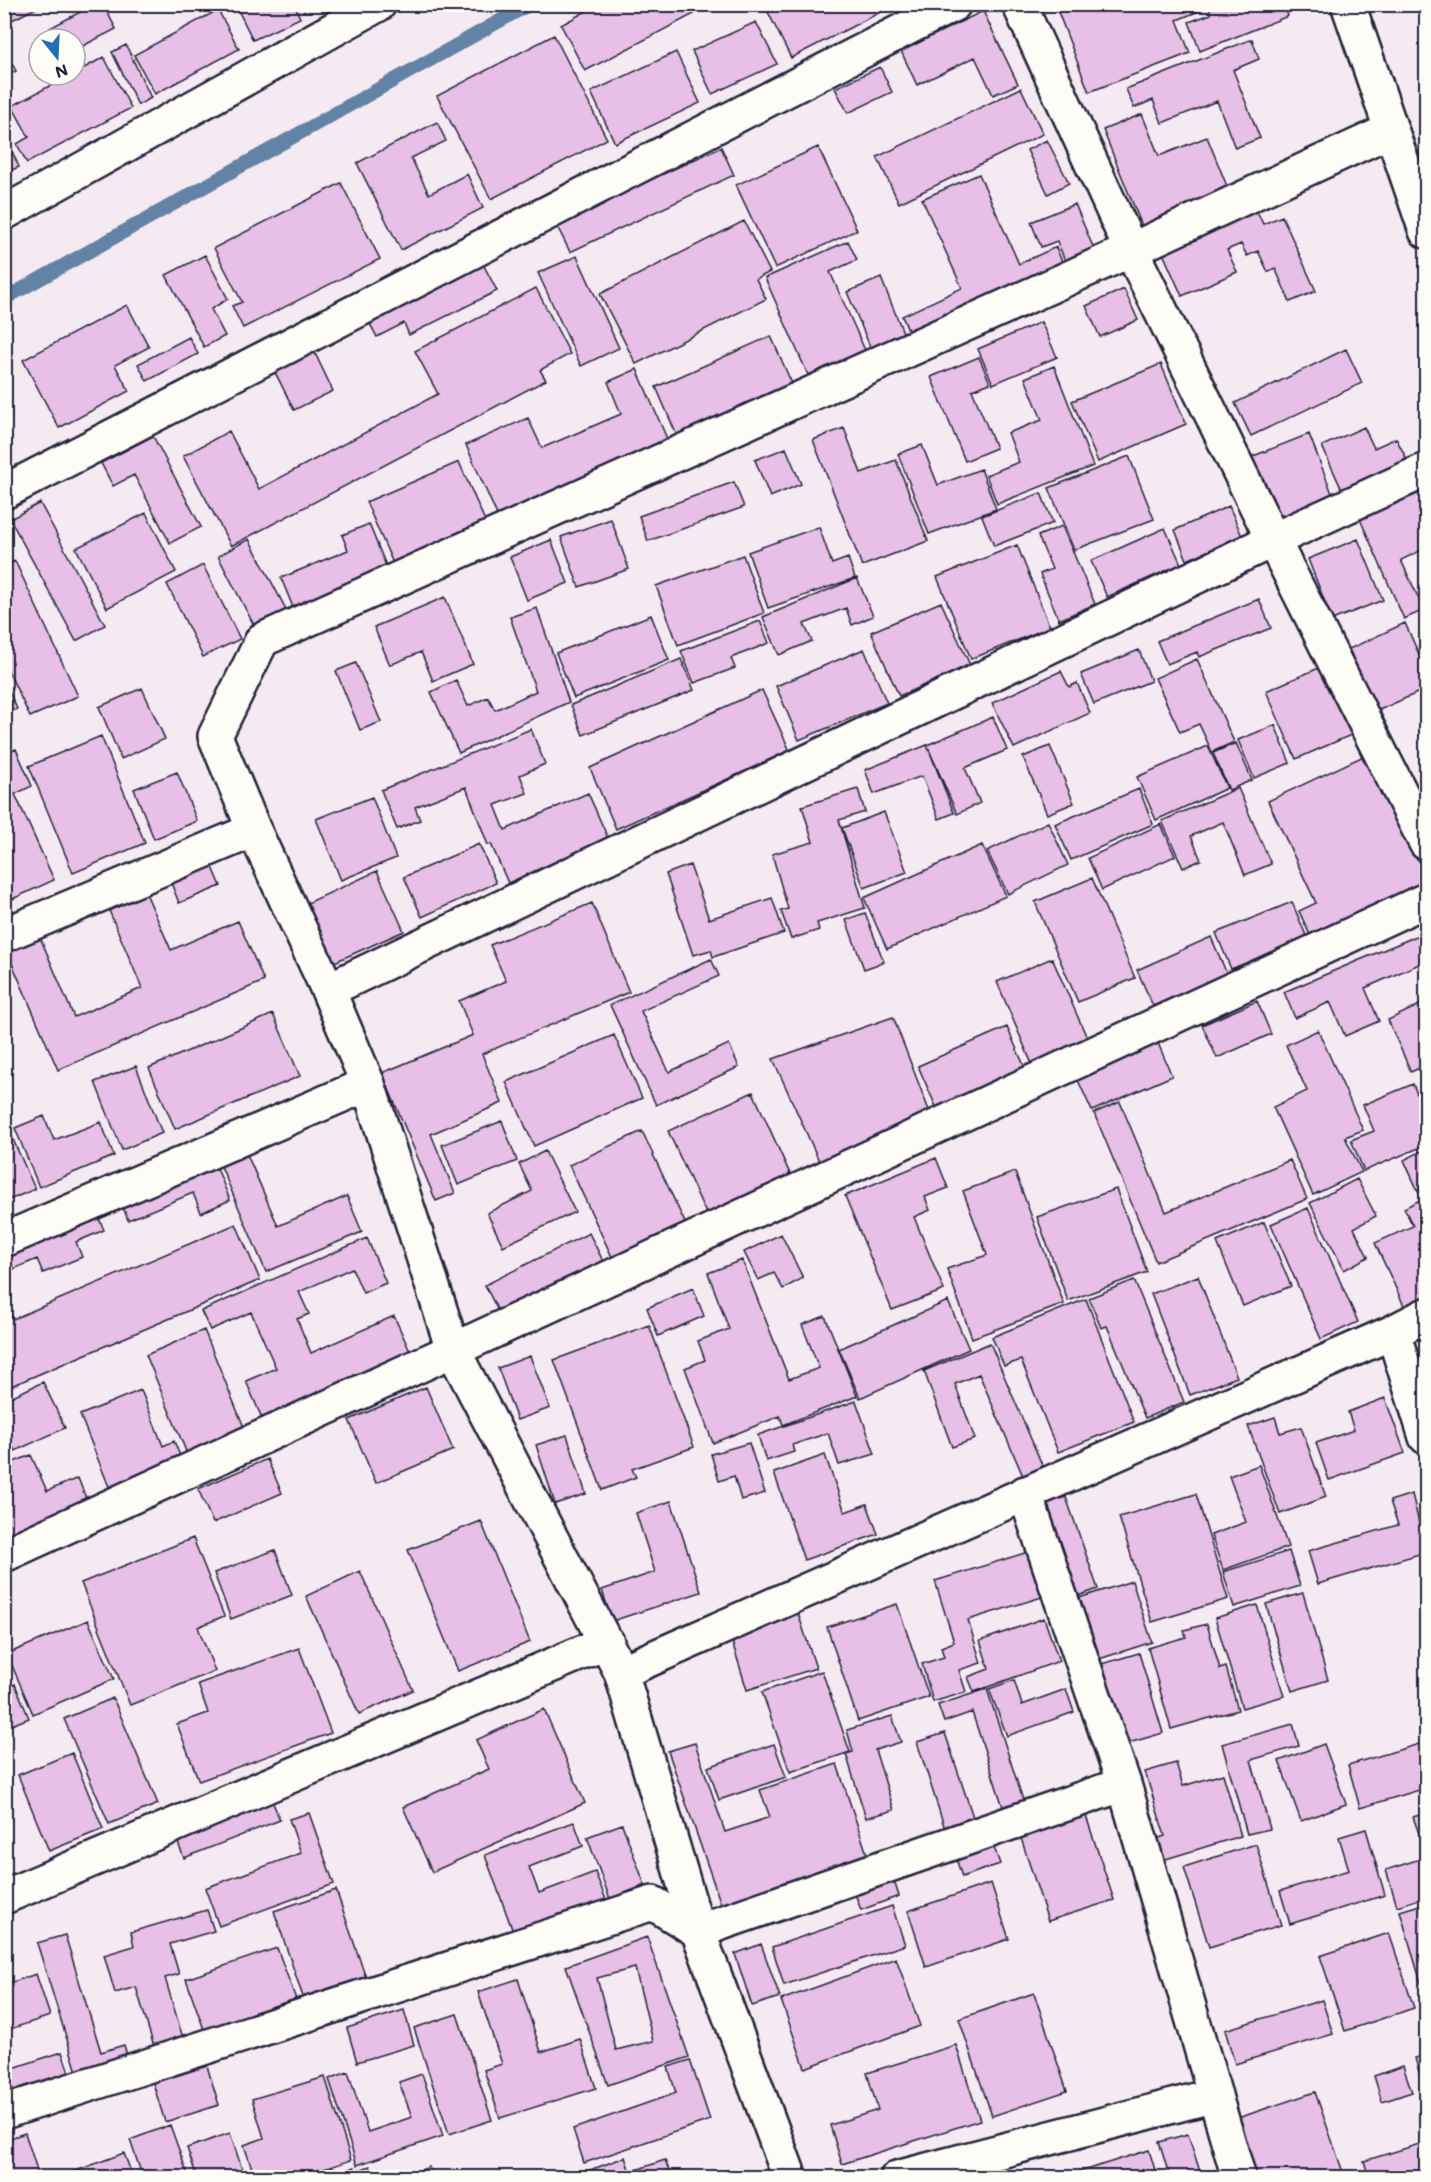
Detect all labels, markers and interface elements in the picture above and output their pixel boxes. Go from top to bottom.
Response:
north arrow [27,27,87,87]
text: N [53,60,71,84]

